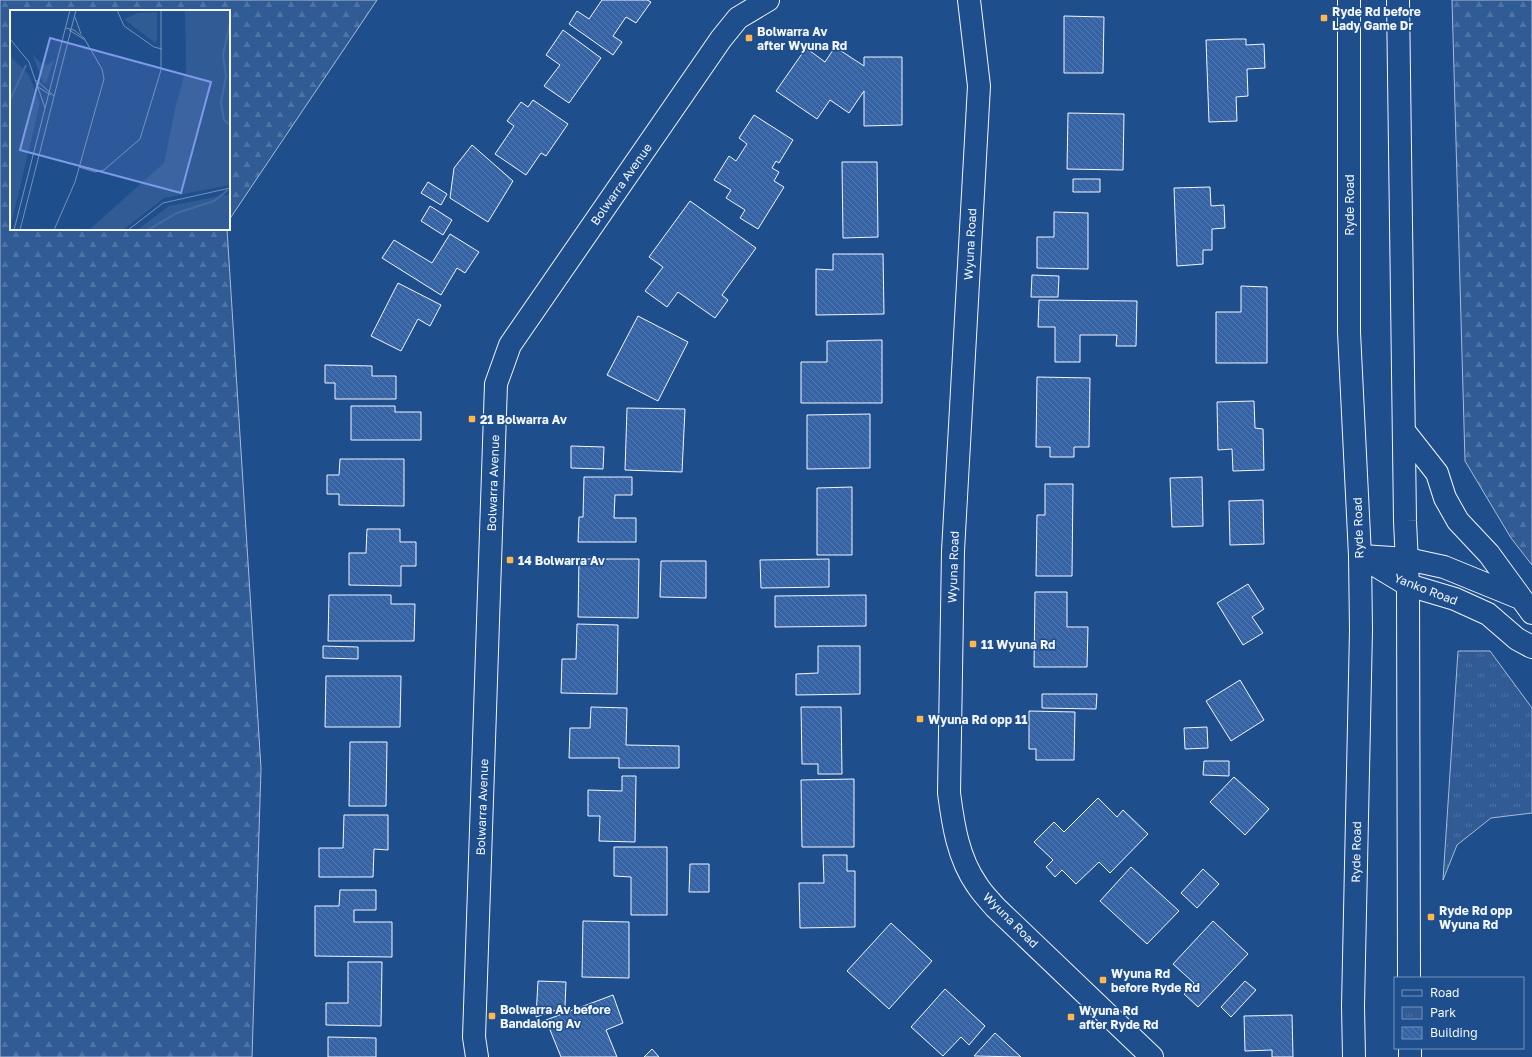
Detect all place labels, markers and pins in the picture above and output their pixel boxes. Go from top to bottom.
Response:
place label: Ryde Rd before Lady Game Dr [1332,4,1421,33]
marker: Ryde Rd before Lady Game Dr [1319,13,1329,23]
place label: Bolwarra Av after Wyuna Rd [757,24,847,53]
marker: Bolwarra Av after Wyuna Rd [744,33,754,43]
place label: 21 Bolwarra Av [480,412,568,427]
marker: 21 Bolwarra Av [467,414,477,424]
place label: 14 Bolwarra Av [518,553,606,568]
marker: 14 Bolwarra Av [505,555,515,565]
place label: 11 Wyuna Rd [981,637,1055,652]
marker: 11 Wyuna Rd [968,639,978,649]
place label: Wyuna Rd opp 11 [928,712,1027,727]
marker: Wyuna Rd opp 11 [915,714,925,724]
place label: Ryde Rd opp Wyuna Rd [1439,903,1513,932]
marker: Ryde Rd opp Wyuna Rd [1426,912,1436,922]
place label: Wyuna Rd before Ryde Rd [1111,966,1200,995]
marker: Wyuna Rd before Ryde Rd [1098,975,1108,985]
place label: Bolwarra Av before Bandalong Av [500,1002,611,1031]
place label: Wyuna Rd after Ryde Rd [1079,1003,1158,1032]
marker: Bolwarra Av before Bandalong Av [487,1011,497,1021]
marker: Wyuna Rd after Ryde Rd [1066,1012,1076,1022]

